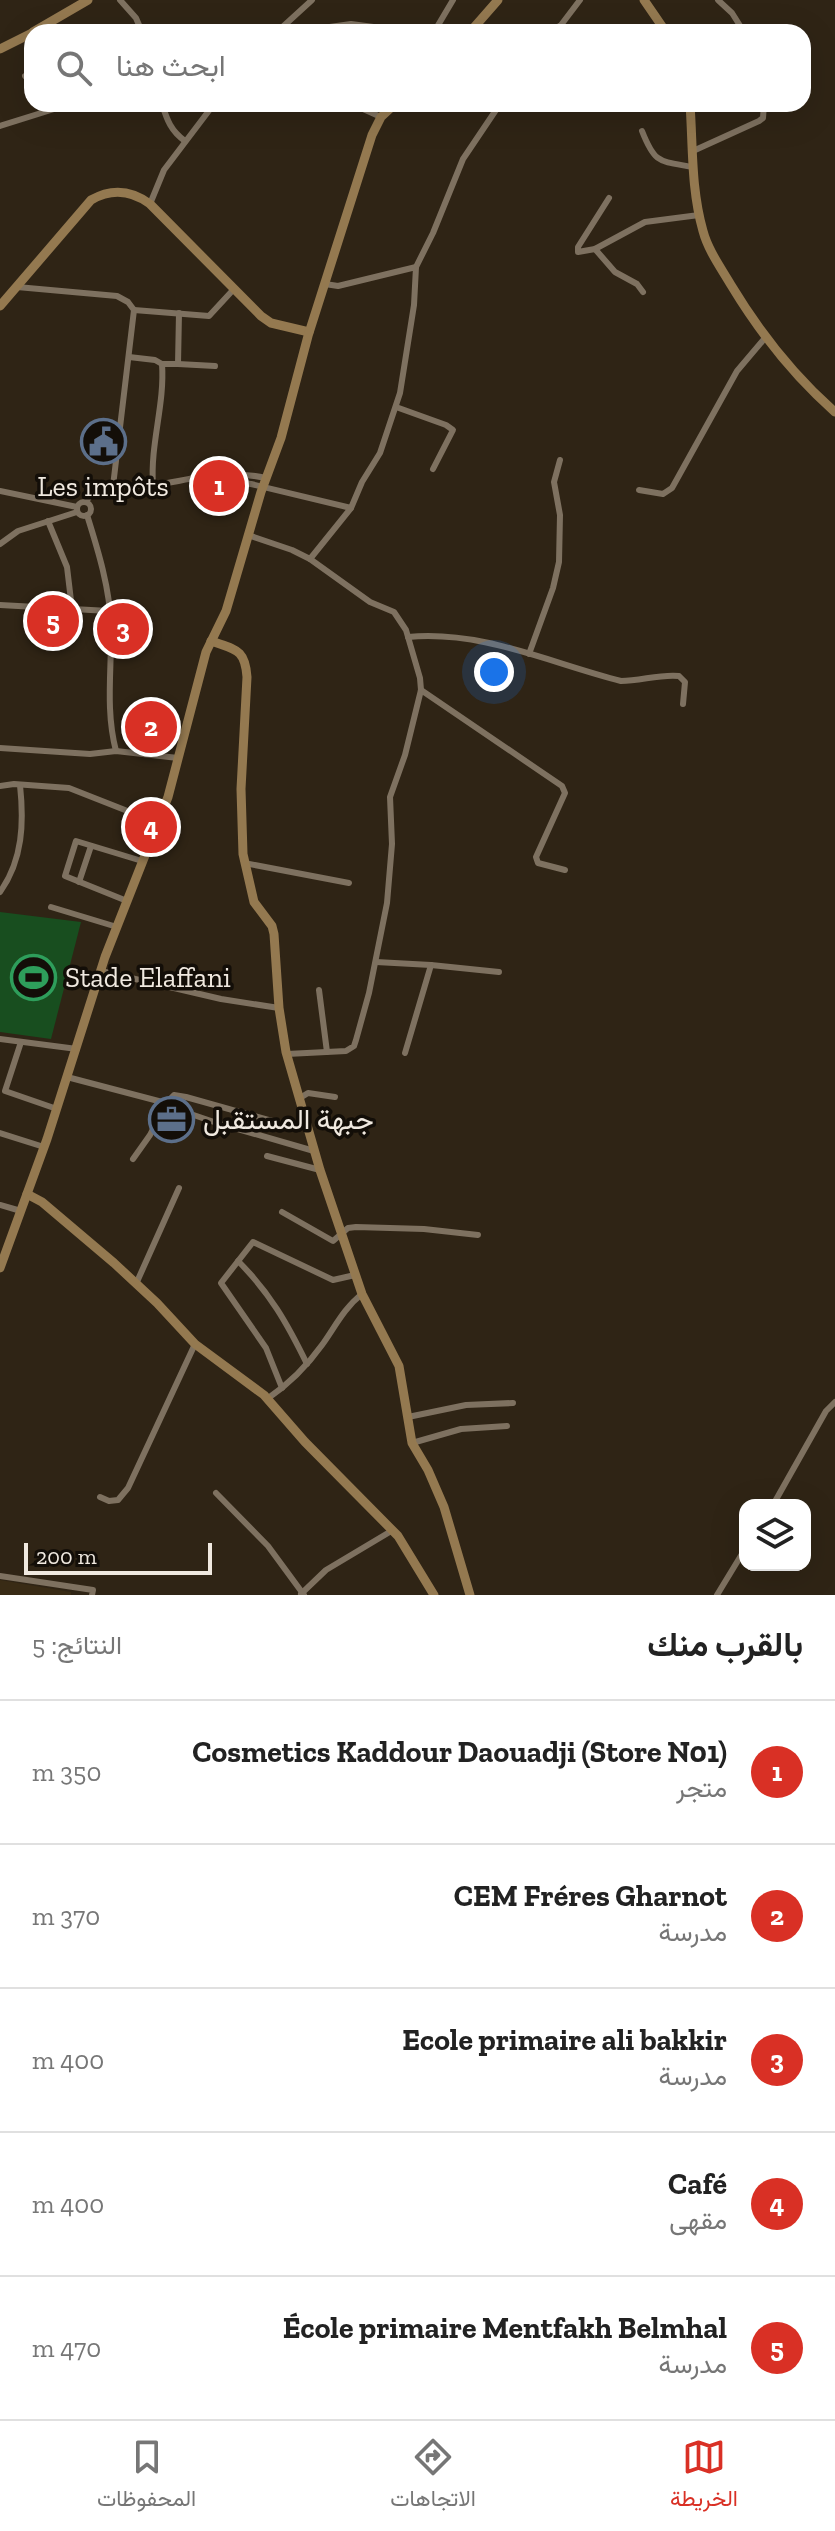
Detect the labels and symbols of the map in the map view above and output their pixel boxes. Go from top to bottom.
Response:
public building icon: Les impôts [79,417,127,465]
pin: 1 [193,456,245,516]
place label: Les impôts [37,470,169,503]
pin: 5 [27,591,79,651]
pin: 3 [97,599,149,659]
your location [474,652,514,692]
pin: 2 [125,697,177,757]
pin: 4 [125,797,177,857]
sports icon: Stade Elaffani [10,953,58,1001]
place label: Stade Elaffani [65,961,231,994]
office icon: جبهة المستقبل [148,1095,196,1143]
place label: جبهة المستقبل [203,1103,374,1137]
scale bar [24,1539,212,1575]

